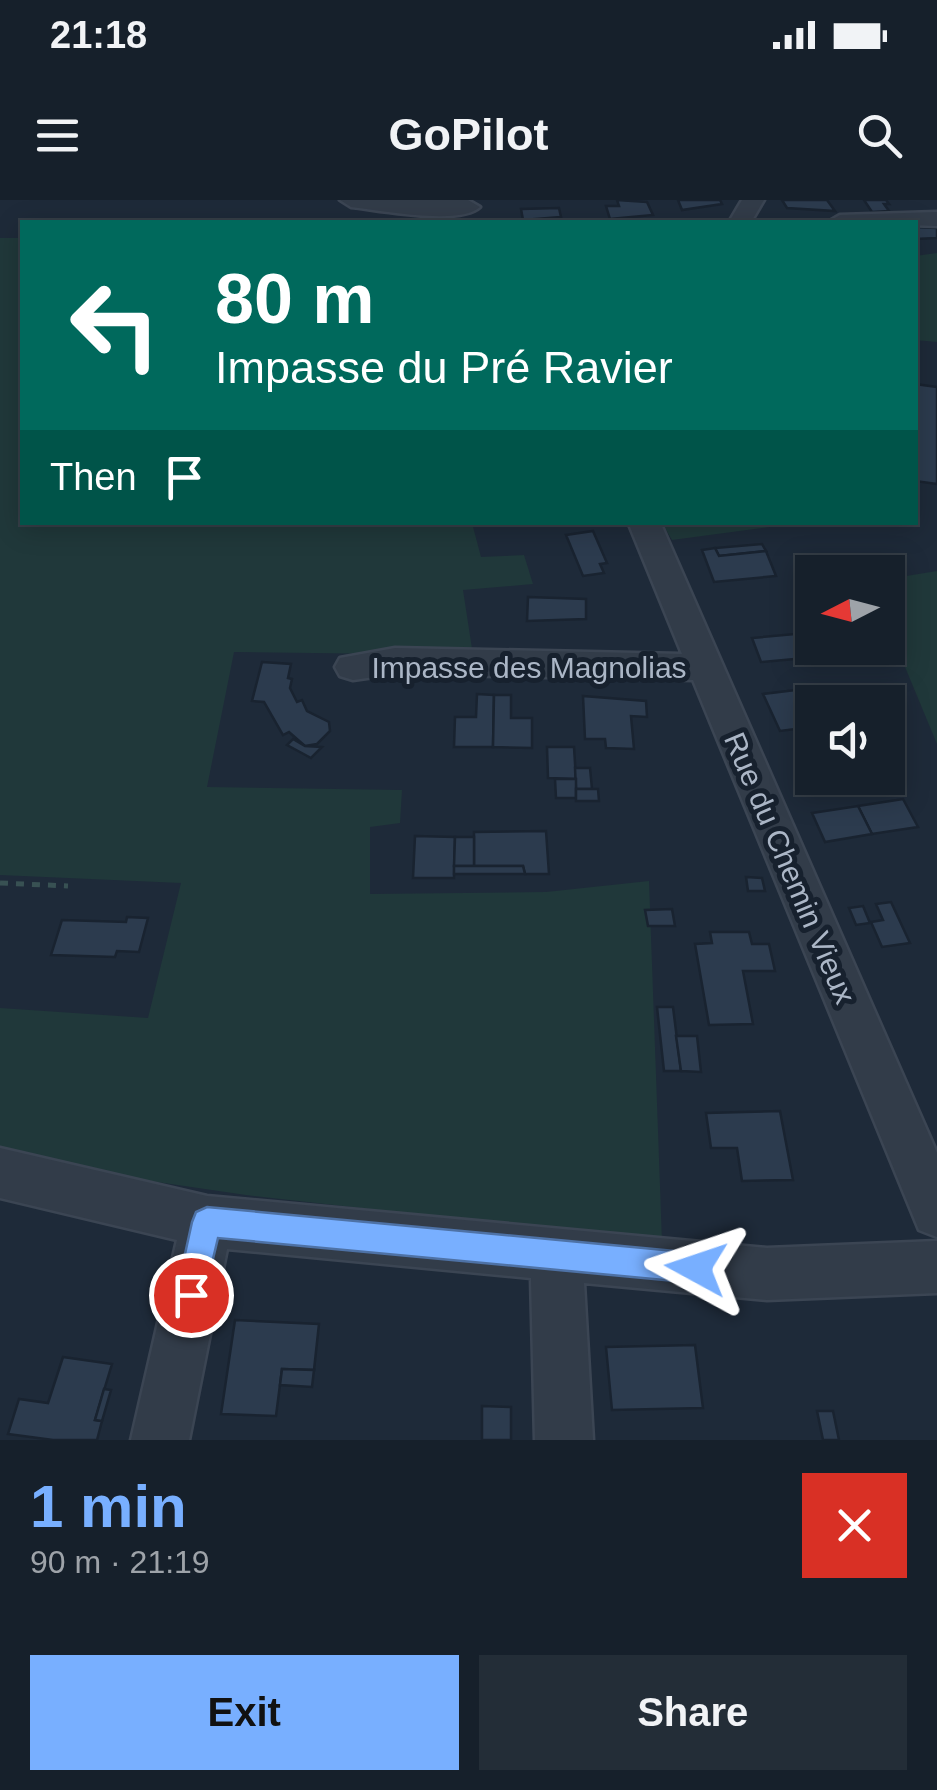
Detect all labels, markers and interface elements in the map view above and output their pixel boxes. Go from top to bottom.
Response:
text: 21:18 [50,14,147,56]
icon: menu [30,108,85,163]
icon: search [852,108,907,163]
text: GoPilot [389,109,548,160]
icon: left [50,260,180,390]
text: 80 m [215,260,375,338]
text: Impasse du Pré Ravier [215,342,673,393]
icon: arrive [157,450,212,505]
text: Then [50,456,137,498]
north arrow [795,555,905,665]
map controls [795,555,905,795]
street label: Impasse des Magnolias [371,651,687,684]
button: sound [795,685,905,795]
street label: Rue du Chemin Vieux [718,727,862,1009]
position arrow [644,1216,748,1320]
pin [149,1253,234,1338]
icon: arrive [164,1268,219,1323]
text: 1 min [30,1473,187,1540]
button: close [802,1473,907,1578]
text: 90 m · 21:19 [30,1544,210,1580]
button: Exit [30,1655,459,1770]
button: Share [479,1655,907,1770]

